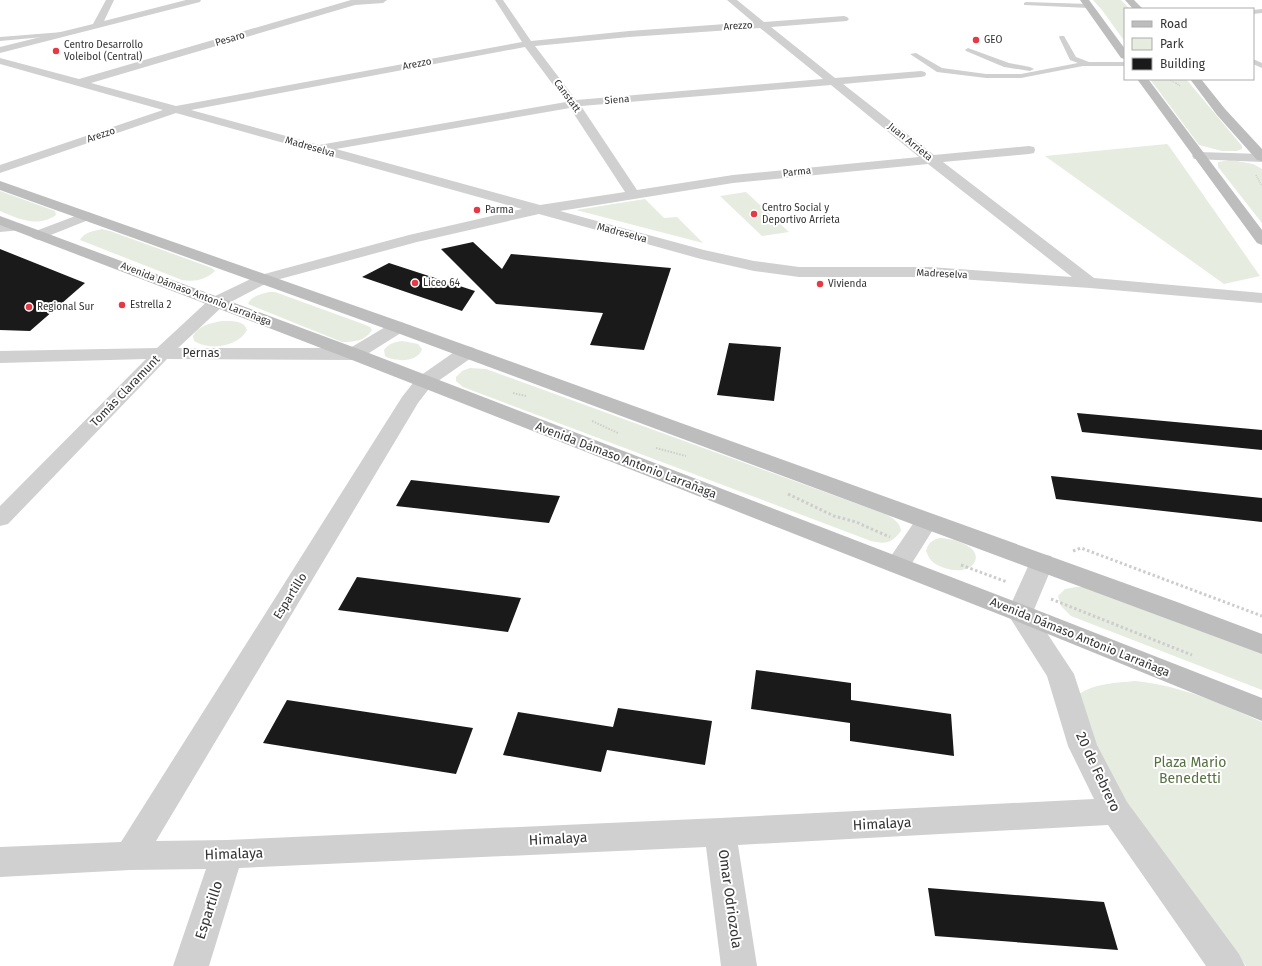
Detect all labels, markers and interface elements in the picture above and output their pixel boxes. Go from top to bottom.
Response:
legend [1124,8,1254,80]
text: Road [1160,17,1188,31]
street label: Arezzo [723,19,753,33]
street label: Pesaro [214,29,246,49]
place label: GEO [984,34,1003,46]
marker: GEO [971,35,981,45]
text: Park [1160,37,1184,51]
place label: Centro Desarrollo Voleibol (Central) [64,39,143,63]
marker: Centro Desarrollo Voleibol (Central) [51,46,61,56]
street label: Arezzo [402,55,433,73]
text: Building [1160,57,1206,71]
street label: Canstatt [551,77,583,115]
street label: Siena [604,93,630,107]
street label: Juan Arrieta [885,120,935,164]
street label: Arezzo [85,125,117,145]
street label: Madreselva [284,134,336,160]
street label: Parma [782,165,812,179]
place label: Centro Social y Deportivo Arrieta [762,202,840,226]
place label: Parma [485,204,514,216]
marker: Parma [472,205,482,215]
marker: Centro Social y Deportivo Arrieta [749,209,759,219]
street label: Madreselva [596,221,648,245]
street label: Avenida Dámaso Antonio Larrañaga [119,260,273,328]
street label: Madreselva [916,267,968,281]
place label: Liceo 64 [423,277,461,289]
marker: Liceo 64 [410,278,420,288]
place label: Vivienda [828,278,867,290]
marker: Vivienda [815,279,825,289]
place label: Estrella 2 [130,299,171,311]
marker: Estrella 2 [117,300,127,310]
place label: Regional Sur [37,301,94,313]
marker: Regional Sur [24,302,34,312]
street label: Pernas [183,346,220,360]
street label: Tomás Claramunt [87,352,163,430]
street label: Avenida Dámaso Antonio Larrañaga [534,419,718,501]
street label: Espartillo [270,570,310,622]
street label: Avenida Dámaso Antonio Larrañaga [988,594,1172,680]
street label: 20 de Febrero [1072,729,1124,815]
park label: Plaza Mario Benedetti [1154,754,1226,787]
street label: Himalaya [852,814,912,834]
street label: Himalaya [528,829,588,849]
street label: Himalaya [204,844,264,864]
street label: Omar Odriozola [715,848,745,950]
street label: Espartillo [192,879,226,941]

